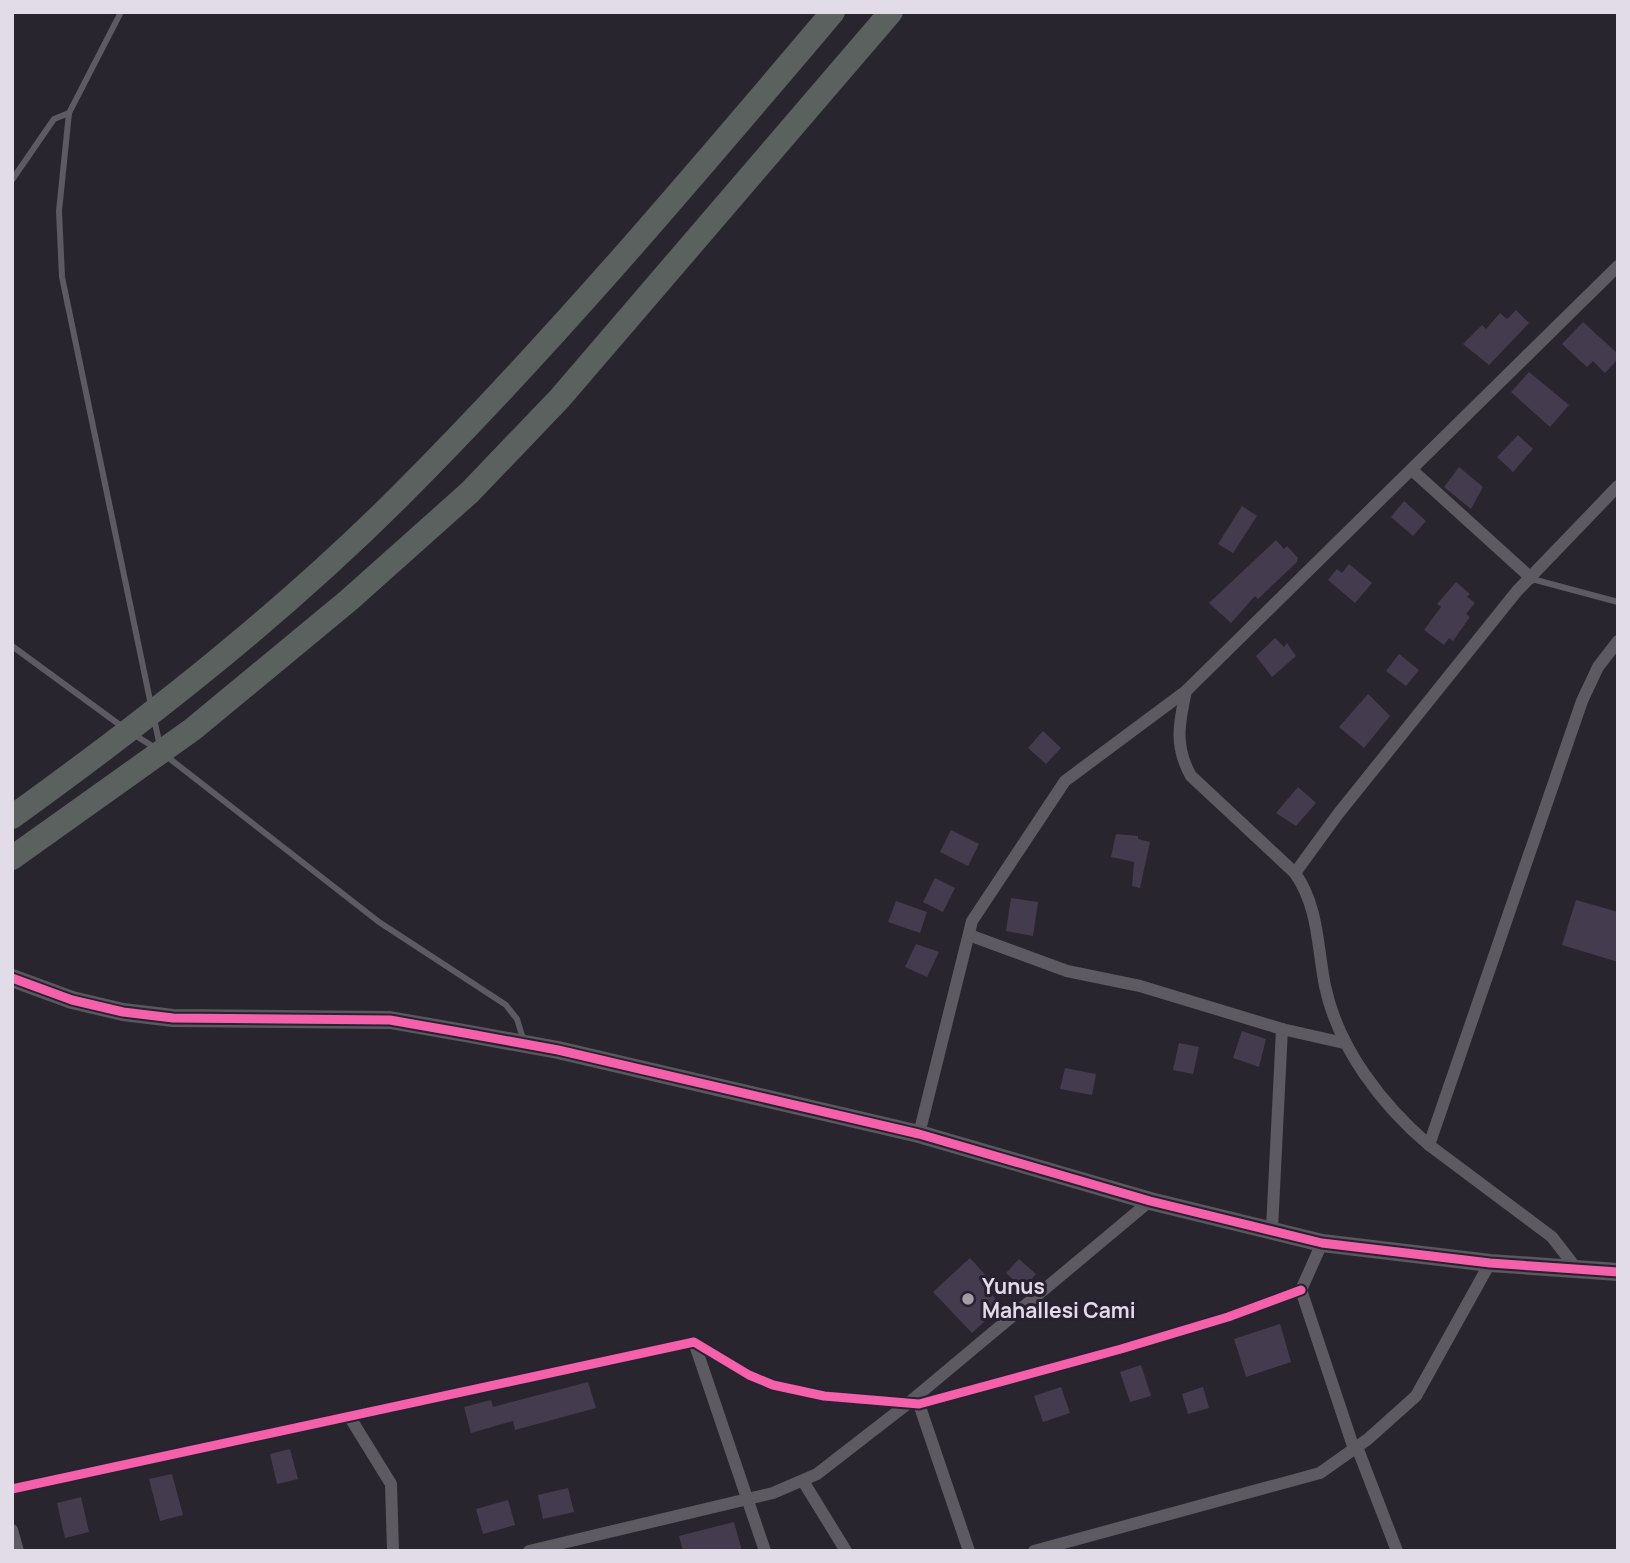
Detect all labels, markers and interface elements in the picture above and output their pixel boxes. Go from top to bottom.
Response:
place label: Yunus Mahallesi Cami [982,1272,1136,1324]
marker: Yunus Mahallesi Cami [960,1291,976,1307]

